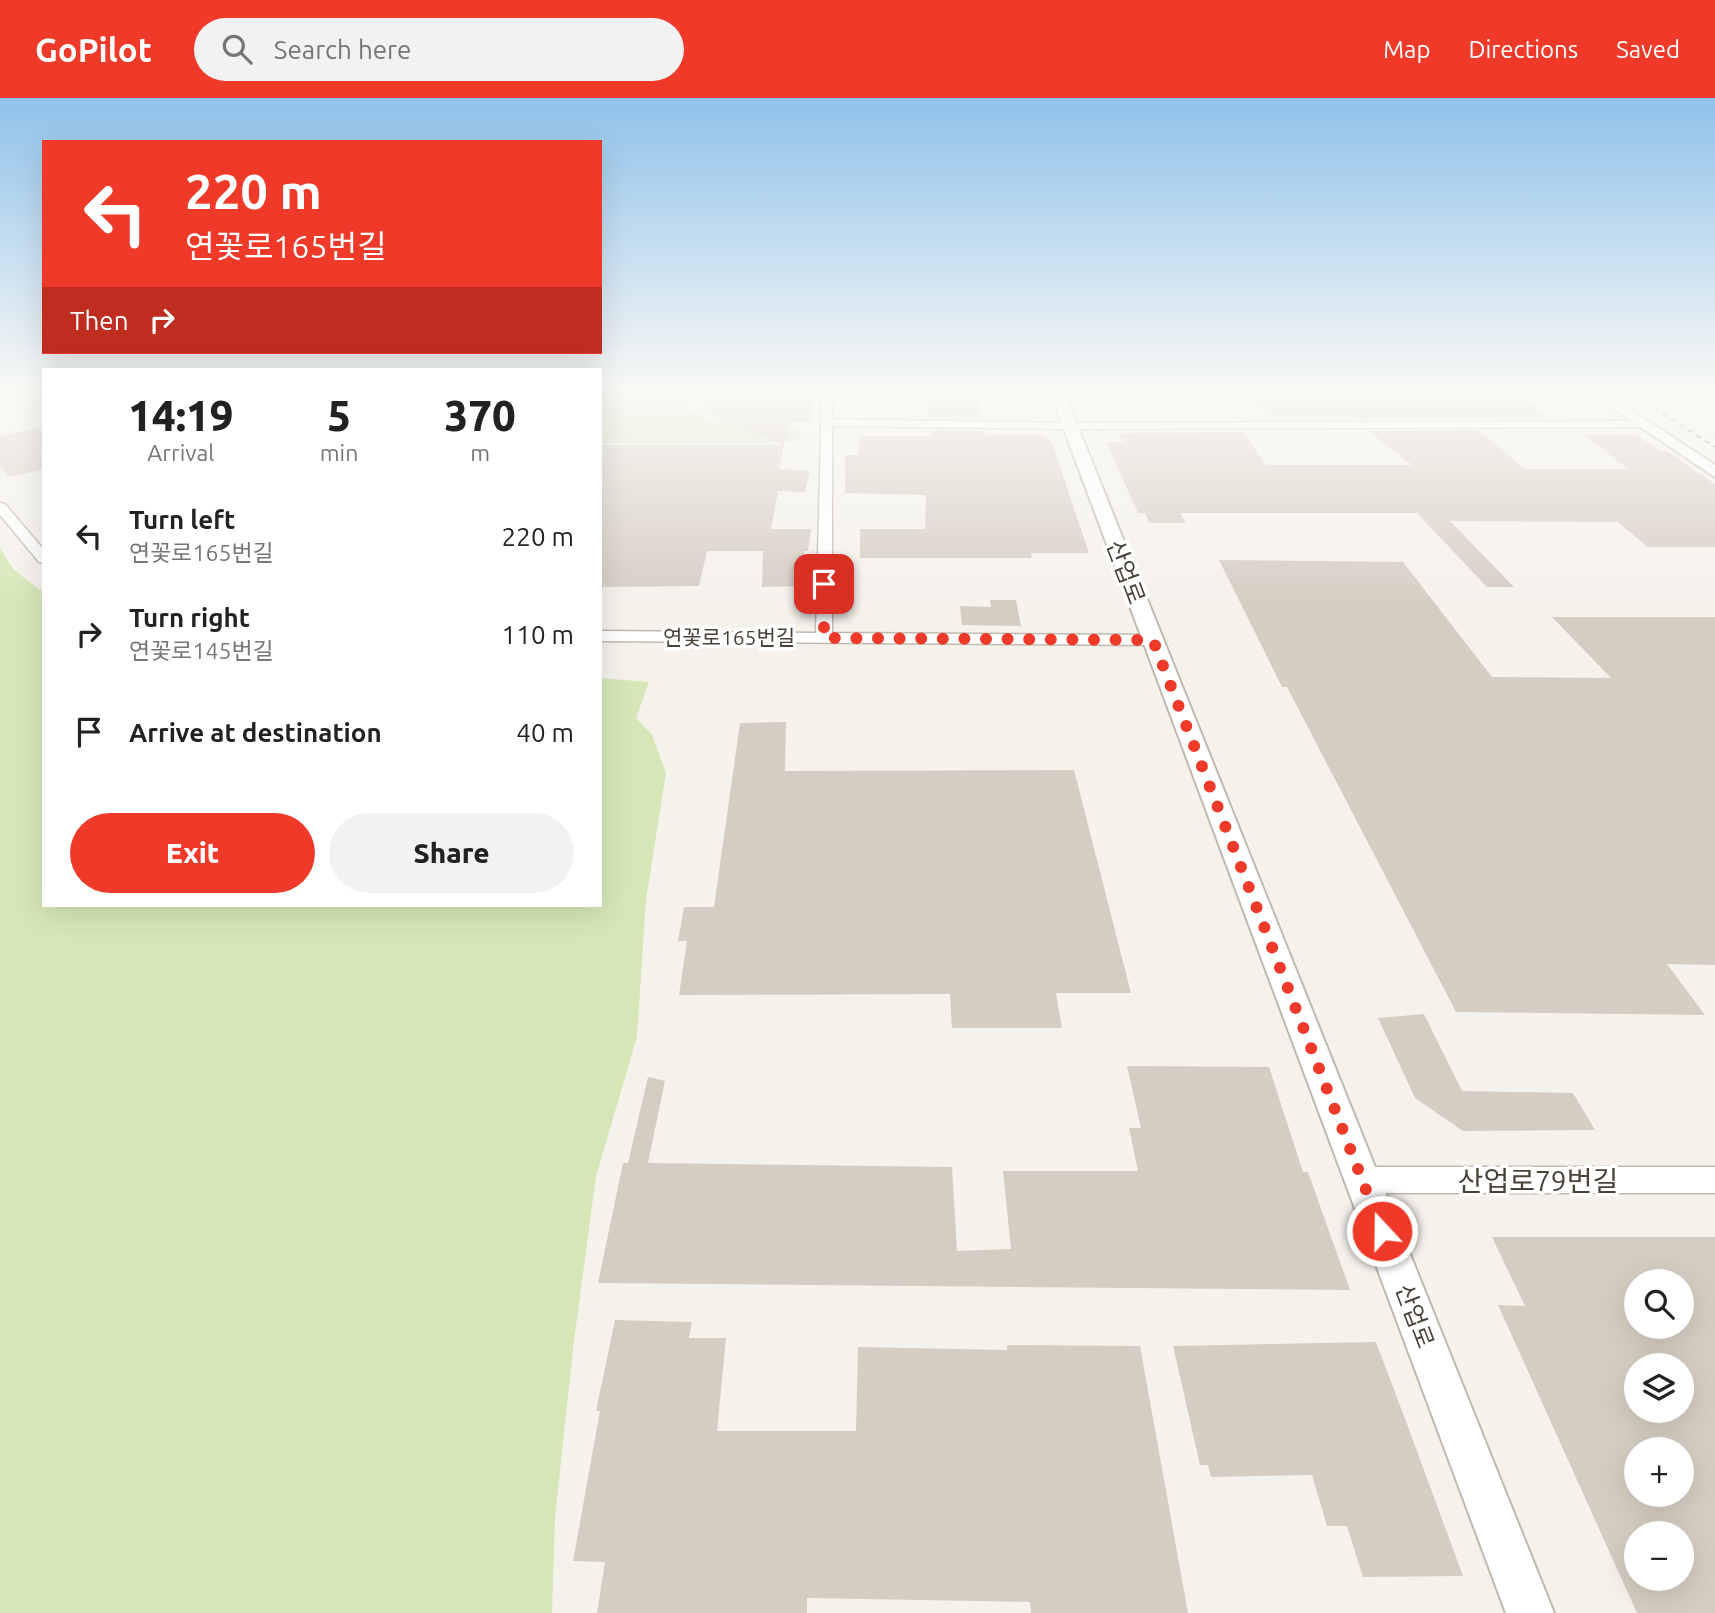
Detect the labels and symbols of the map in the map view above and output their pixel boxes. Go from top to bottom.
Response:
street label: 산업로 [1102,536,1150,608]
pin [794,554,854,614]
street label: 연꽃로165번길 [663,625,795,649]
street label: 산업로79번길 [1458,1165,1618,1196]
position arrow [1345,1194,1419,1268]
street label: 산업로 [1391,1280,1439,1352]

